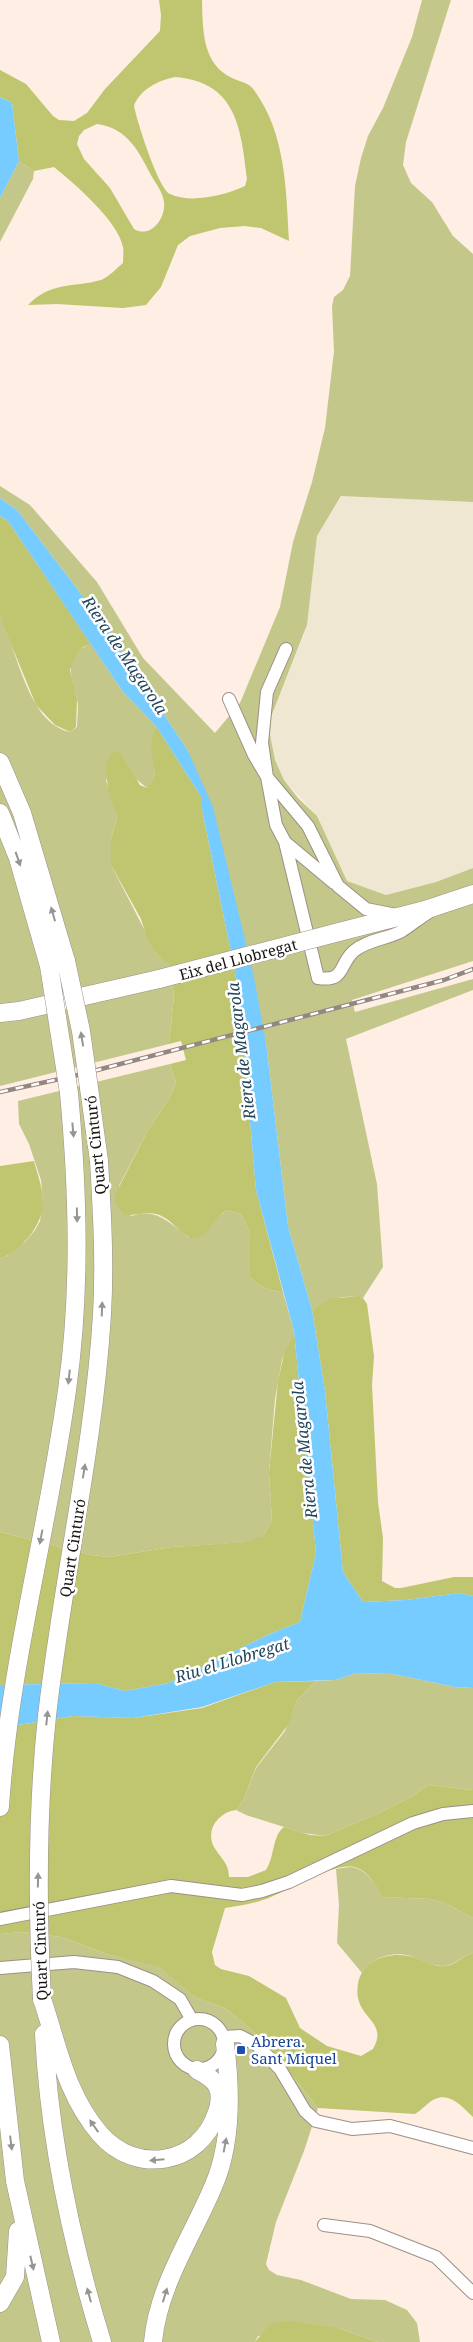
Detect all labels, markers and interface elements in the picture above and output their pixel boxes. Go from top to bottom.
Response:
water label: Riera de Magarola [77,591,173,719]
one-way arrow [14,851,22,866]
one-way arrow [48,907,56,922]
street label: Eix del Llobregat [177,934,299,984]
water label: Riera de Magarola [222,980,260,1122]
one-way arrow [78,1031,86,1047]
street label: Quart Cinturó [80,1094,110,1196]
one-way arrow [69,1122,77,1138]
one-way arrow [73,1207,81,1223]
one-way arrow [98,1301,106,1317]
one-way arrow [64,1370,72,1386]
water label: Riera de Magarola [286,1379,322,1521]
one-way arrow [81,1462,89,1478]
street label: Quart Cinturó [54,1497,90,1599]
one-way arrow [36,1530,44,1546]
water label: Riu el Llobregat [171,1632,292,1688]
one-way arrow [43,1709,51,1725]
one-way arrow [34,1872,42,1888]
street label: Quart Cinturó [28,1901,52,2001]
place label: Abrera. Sant Miquel [251,2031,337,2068]
marker: Abrera. Sant Miquel [235,2044,247,2056]
one-way arrow [89,2119,99,2133]
one-way arrow [7,2135,15,2151]
one-way arrow [222,2136,230,2152]
one-way arrow [149,2156,165,2164]
one-way arrow [28,2256,36,2271]
one-way arrow [85,2287,93,2303]
one-way arrow [161,2287,169,2302]

